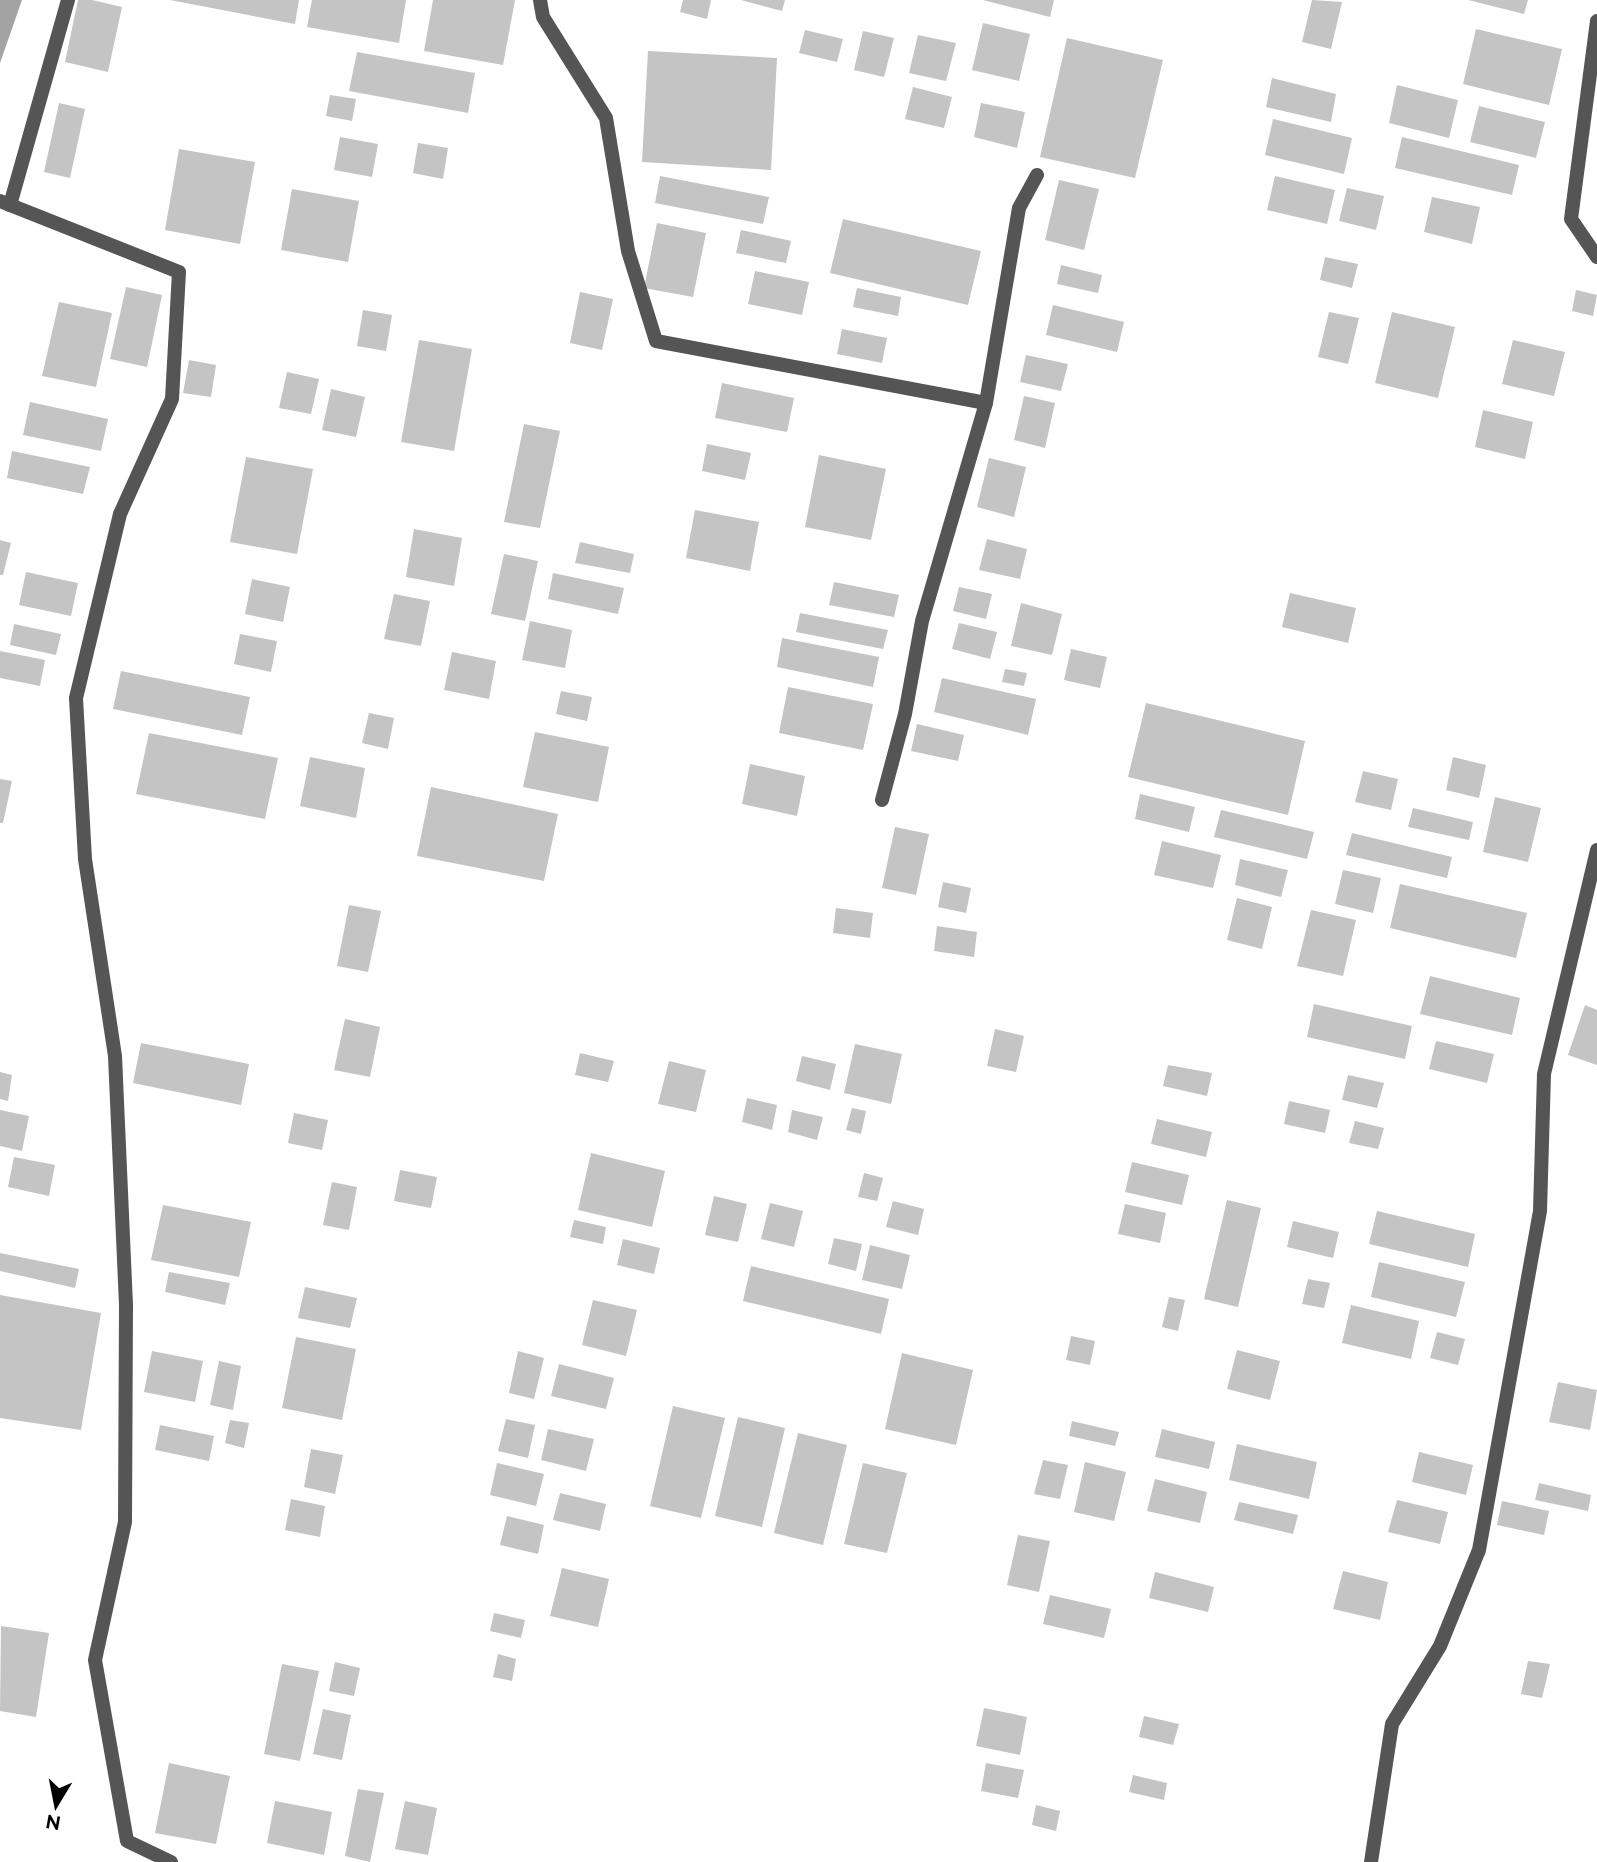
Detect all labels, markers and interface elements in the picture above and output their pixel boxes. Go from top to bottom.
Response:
north arrow [21,1771,91,1841]
text: N [44,1811,62,1835]

